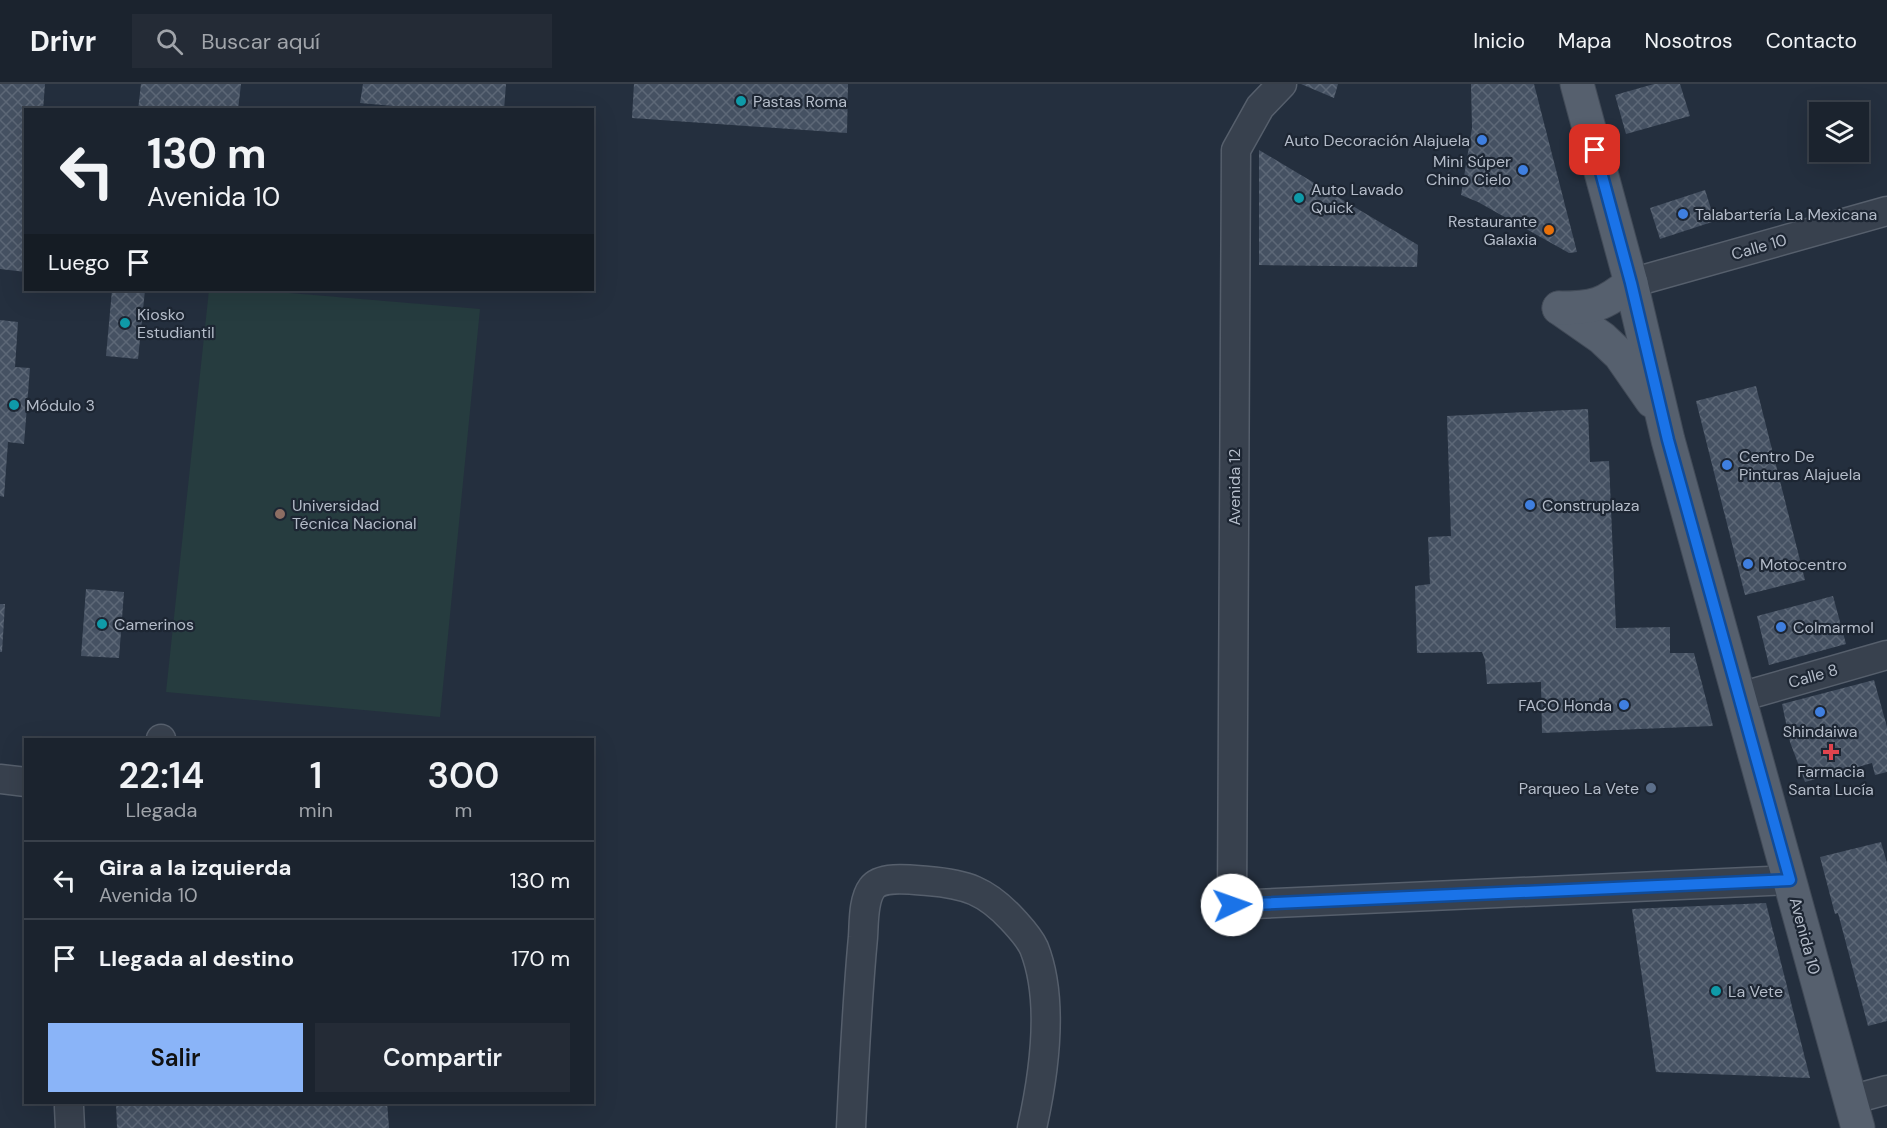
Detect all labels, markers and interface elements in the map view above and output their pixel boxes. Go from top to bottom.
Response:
search box [132,14,552,68]
text: Drivr [30,23,96,60]
icon: search [153,25,186,58]
text: Buscar aquí [201,27,320,56]
text: Inicio [1473,27,1525,55]
text: Mapa [1558,27,1612,55]
text: Nosotros [1645,27,1733,55]
text: Contacto [1766,27,1857,55]
place label: Pastas Roma [753,91,847,112]
marker: Pastas Roma [734,94,748,108]
map controls [1809,102,1869,162]
button: layers [1809,102,1869,162]
pin [1569,124,1620,175]
text: 130 m [147,126,267,181]
place label: Auto Decoración Alajuela [1284,130,1470,151]
icon: left [48,132,126,210]
marker: Auto Decoración Alajuela [1475,133,1489,147]
icon: arrive [1578,133,1611,166]
place label: Mini Súper Chino Cielo [1426,151,1511,190]
marker: Mini Súper Chino Cielo [1516,163,1530,177]
text: Avenida 10 [147,179,280,214]
place label: Auto Lavado Quick [1311,179,1404,218]
marker: Auto Lavado Quick [1292,191,1306,205]
place label: Talabartería La Mexicana [1695,204,1877,225]
marker: Talabartería La Mexicana [1676,207,1690,221]
place label: Restaurante Galaxia [1448,211,1537,250]
marker: Restaurante Galaxia [1542,223,1556,237]
street label: Calle 10 [1729,229,1789,265]
icon: arrive [122,246,155,279]
text: Luego [48,248,110,277]
place label: Kiosko Estudiantil [137,304,215,343]
marker: Kiosko Estudiantil [118,316,132,330]
place label: Módulo 3 [26,395,95,416]
marker: Módulo 3 [7,398,21,412]
place label: Centro De Pinturas Alajuela [1739,446,1861,485]
street label: Avenida 12 [1224,448,1245,526]
marker: Centro De Pinturas Alajuela [1720,458,1734,472]
place label: Universidad Técnica Nacional [292,495,417,534]
place label: Construplaza [1542,495,1640,516]
marker: Construplaza [1523,498,1537,512]
marker: Universidad Técnica Nacional [273,507,287,521]
place label: Motocentro [1760,554,1847,575]
marker: Motocentro [1741,557,1755,571]
place label: Camerinos [114,614,194,635]
marker: Camerinos [95,617,109,631]
place label: Colmarmol [1793,617,1874,638]
marker: Colmarmol [1774,620,1788,634]
street label: Calle 8 [1786,659,1840,693]
place label: FACO Honda [1518,695,1612,716]
marker: FACO Honda [1617,698,1631,712]
marker: Shindaiwa [1813,705,1827,719]
place label: Shindaiwa [1783,721,1857,742]
marker: Farmacia Santa Lucía [1824,745,1838,759]
text: 22:14 [119,752,204,799]
text: 1 [310,752,322,799]
text: 300 [428,752,499,799]
place label: Farmacia Santa Lucía [1788,761,1874,800]
place label: Parqueo La Vete [1519,778,1639,799]
marker: Parqueo La Vete [1644,781,1658,795]
text: Llegada [126,797,197,823]
text: min [299,797,333,823]
text: m [455,797,472,823]
text: Gira a la izquierda [99,853,291,882]
icon: left [48,864,81,897]
text: 130 m [510,866,570,895]
position arrow [1200,873,1264,937]
text: Avenida 10 [99,882,198,908]
street label: Avenida 10 [1785,895,1825,977]
icon: arrive [48,942,81,975]
text: Llegada al destino [99,944,294,973]
text: 170 m [511,944,570,973]
place label: La Vete [1728,981,1783,1002]
marker: La Vete [1709,984,1723,998]
button: Salir [48,1023,303,1092]
button: Compartir [315,1023,570,1092]

